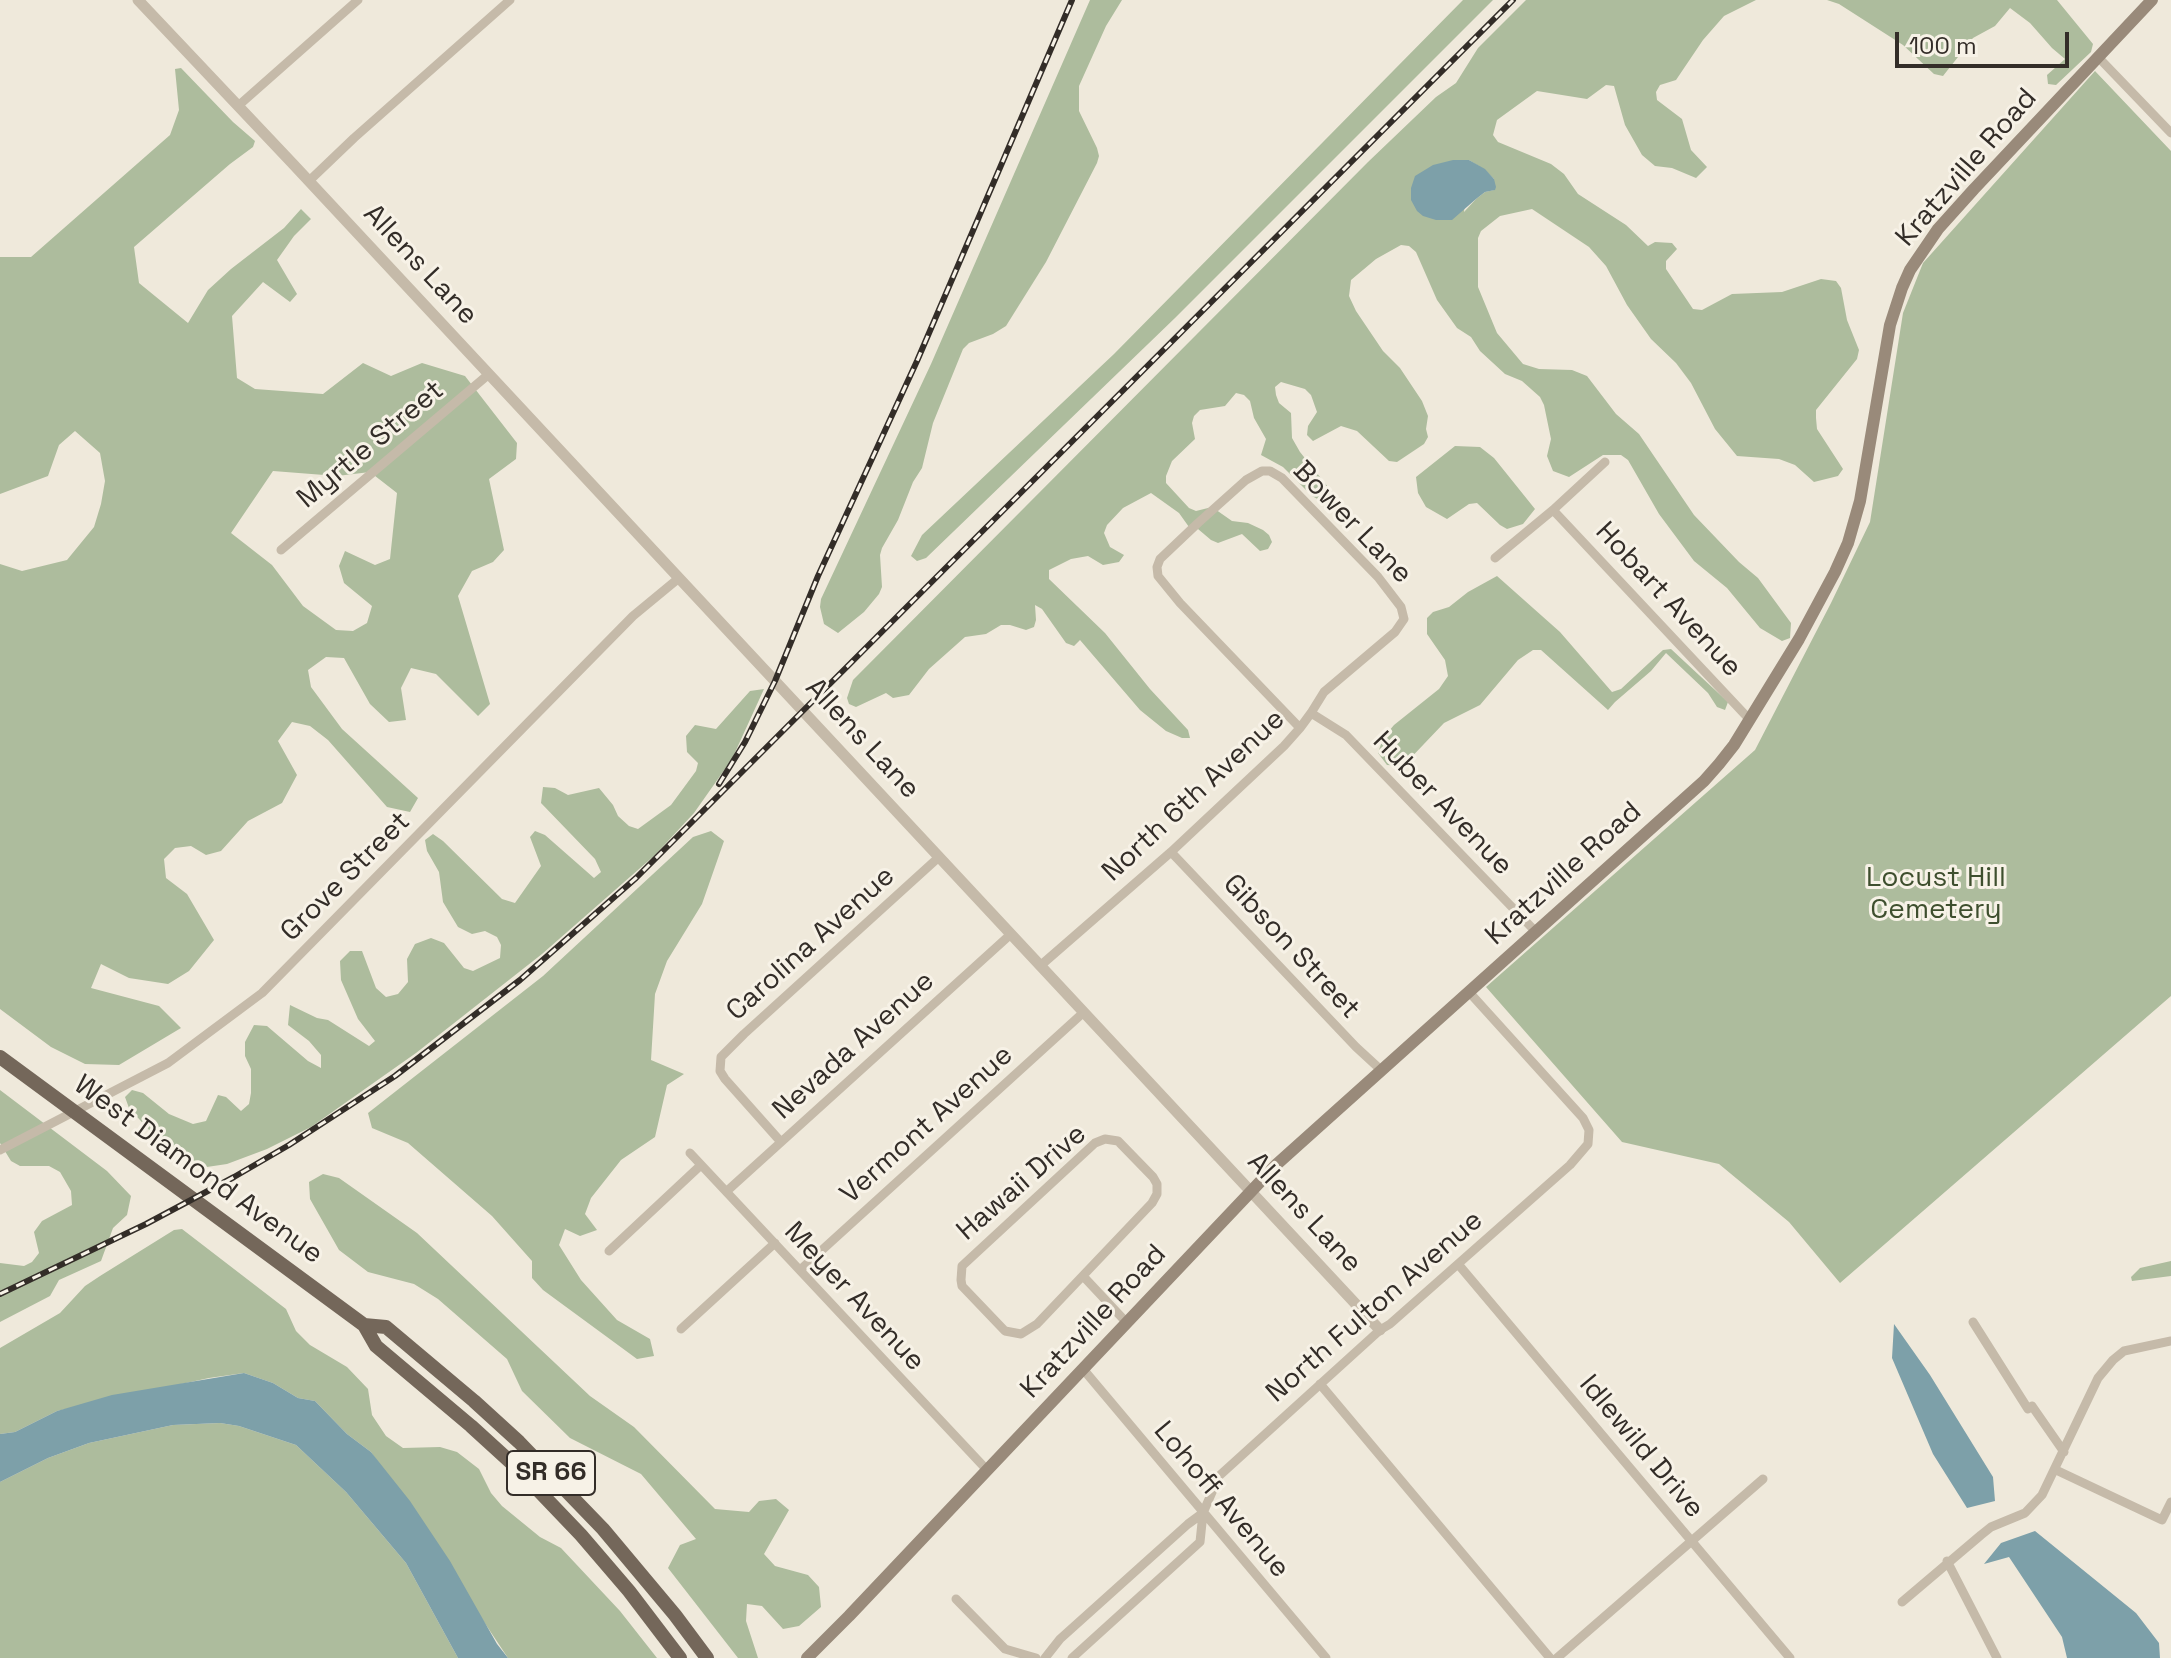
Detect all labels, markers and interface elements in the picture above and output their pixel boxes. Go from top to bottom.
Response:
scale bar [1899,16,2073,66]
text: 100 m [1909,30,1977,61]
street label: Kratzville Road [1889,82,2045,254]
street label: Allens Lane [356,198,484,332]
street label: Myrtle Street [291,374,451,516]
street label: Bower Lane [1285,455,1419,591]
street label: Hobart Avenue [1588,516,1748,684]
street label: Allens Lane [798,672,926,806]
street label: North 6th Avenue [1096,703,1292,889]
street label: Huber Avenue [1365,725,1519,883]
street label: Kratzville Road [1479,795,1649,953]
street label: Grove Street [274,805,418,949]
street label: Carolina Avenue [720,860,902,1028]
park label: Locust Hill Cemetery [1866,861,2006,927]
street label: Gibson Street [1216,868,1366,1026]
street label: Nevada Avenue [767,965,941,1127]
street label: Vermont Avenue [834,1039,1020,1211]
street label: West Diamond Avenue [67,1068,329,1272]
street label: Hawaii Drive [950,1118,1094,1248]
street label: Allens Lane [1240,1146,1368,1280]
street label: North Fulton Avenue [1260,1204,1490,1410]
street label: Meyer Avenue [777,1216,931,1378]
street label: Kratzville Road [1014,1238,1174,1406]
street label: Idlewild Drive [1571,1369,1711,1525]
street label: Lohoff Avenue [1146,1415,1296,1585]
road number: SR 66 [507,1451,595,1495]

